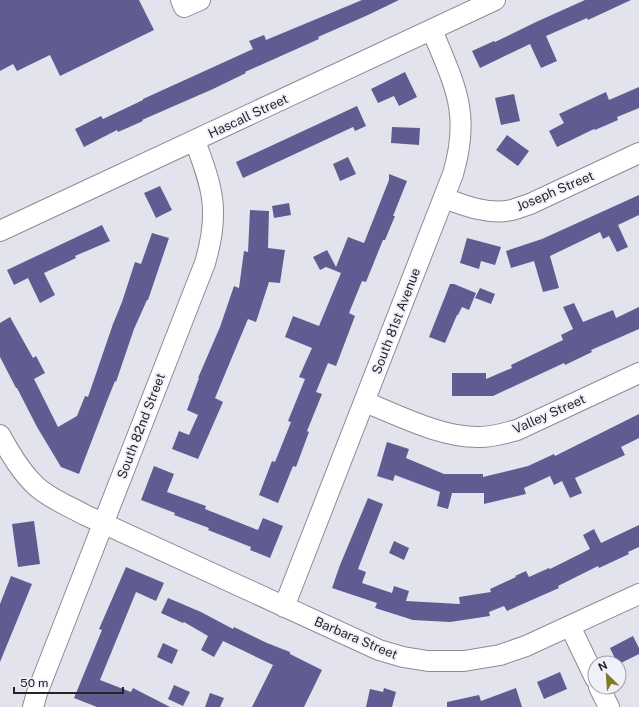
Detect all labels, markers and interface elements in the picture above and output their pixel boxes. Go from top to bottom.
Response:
street label: Hascall Street [206,91,290,141]
street label: Joseph Street [514,168,596,214]
street label: South 81st Avenue [369,266,423,376]
street label: South 82nd Street [114,371,168,481]
street label: Valley Street [510,391,588,437]
street label: Barbara Street [312,614,400,662]
north arrow [587,655,627,695]
text: N [596,659,609,673]
scale bar [14,669,123,695]
text: 50 m [20,676,48,690]

